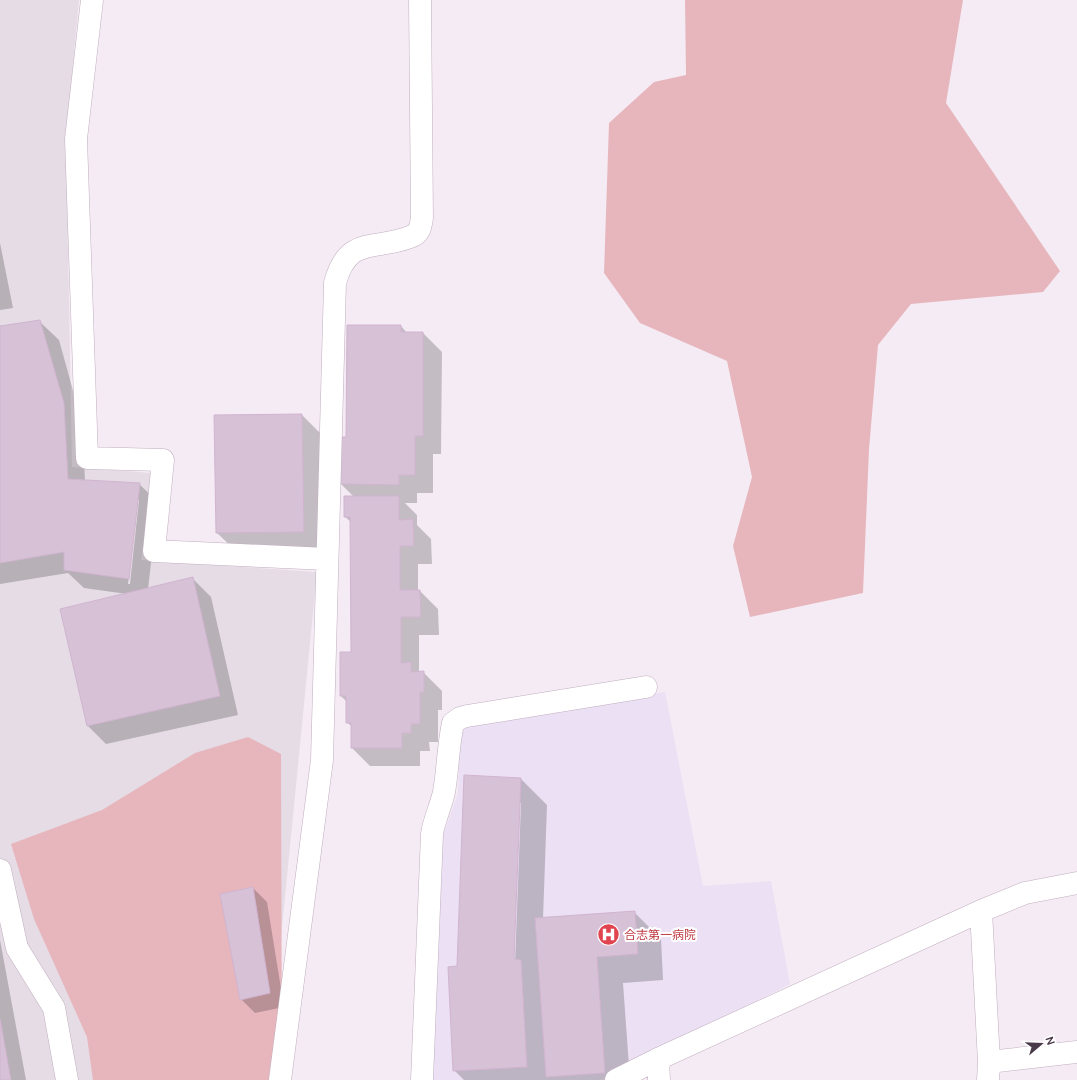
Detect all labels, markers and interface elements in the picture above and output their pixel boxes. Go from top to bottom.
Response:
hospital icon: 合志第一病院 [595,922,621,948]
place label: 合志第一病院 [624,927,696,943]
north arrow [1021,1024,1061,1064]
text: N [1043,1035,1058,1047]

